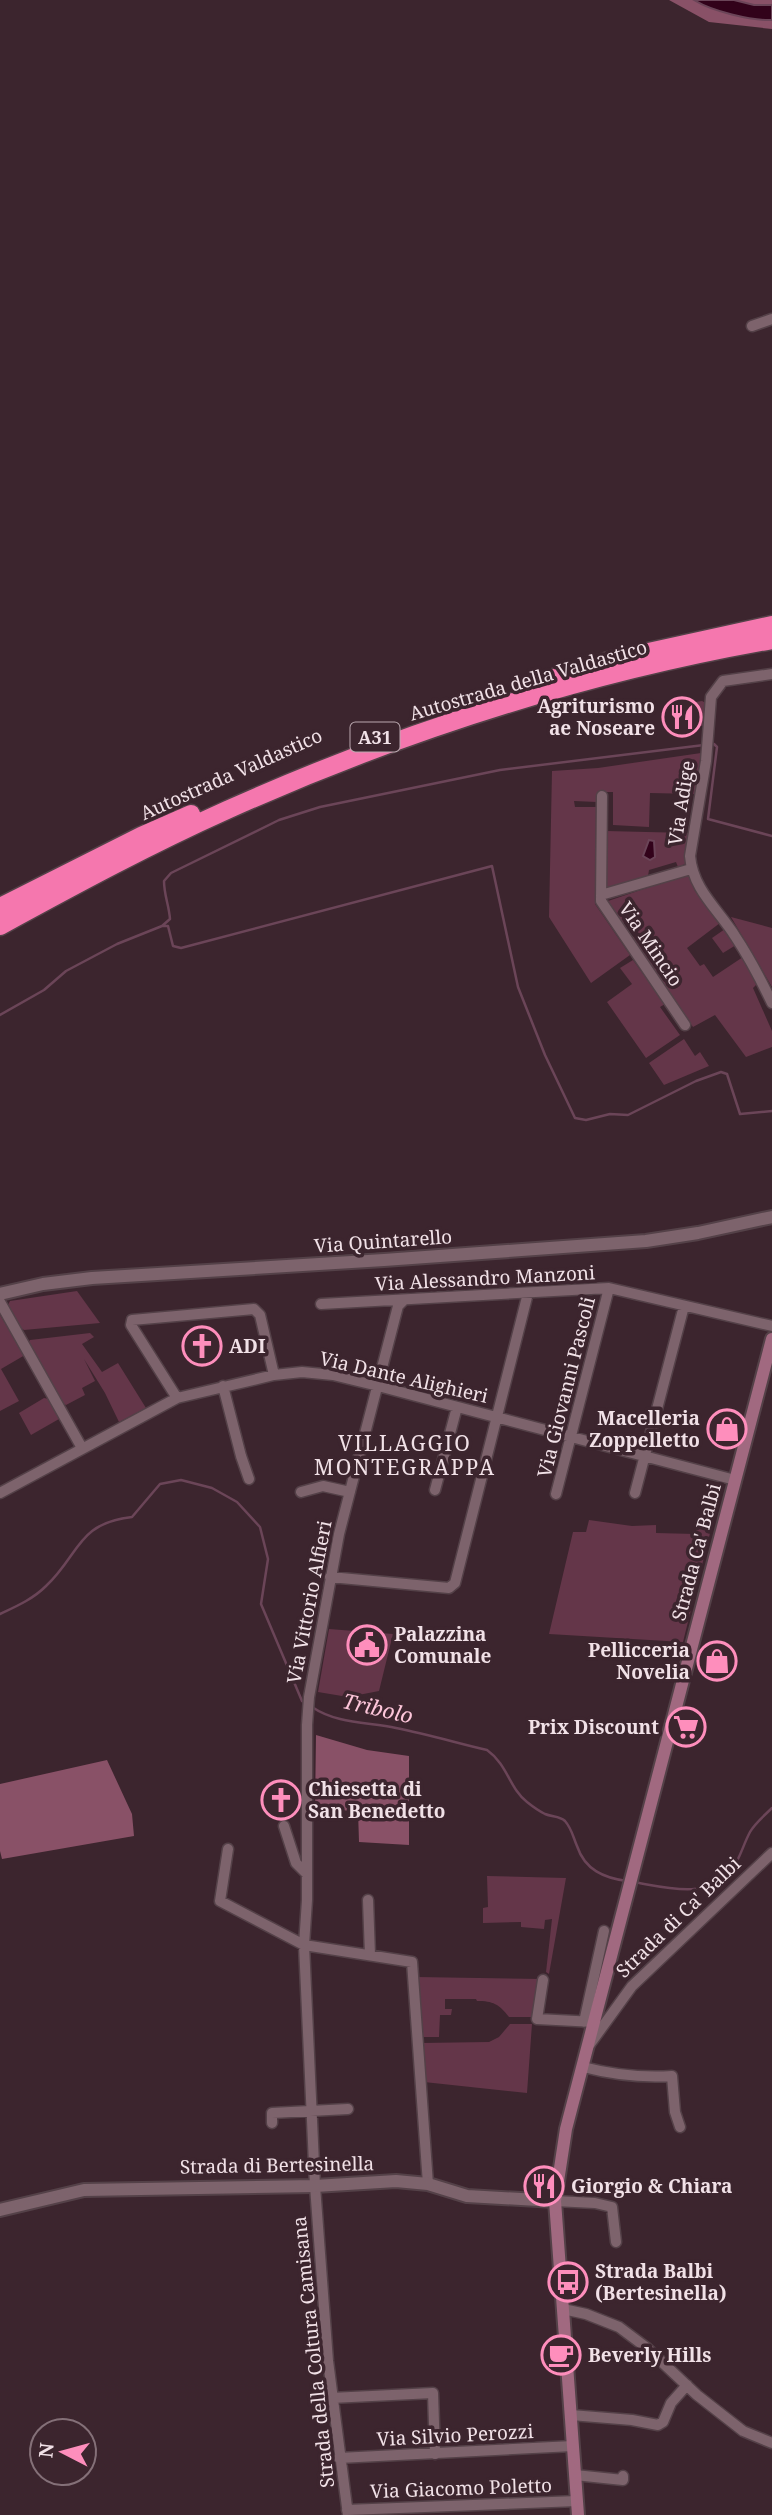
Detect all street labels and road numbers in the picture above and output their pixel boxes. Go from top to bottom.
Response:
street label: Autostrada della Valdastico [406,634,650,726]
street label: Autostrada Valdastico [136,722,326,826]
road number: A31 [350,722,400,752]
street label: Via Adige [661,759,701,847]
street label: Via Mincio [613,896,689,992]
street label: Via Quintarello [313,1223,453,1259]
street label: Via Alessandro Manzoni [374,1259,596,1297]
street label: Via Giovanni Pascoli [531,1294,601,1480]
street label: Via Dante Alighieri [317,1345,491,1409]
street label: Strada Ca' Balbi [665,1480,727,1624]
street label: Via Vittorio Alfieri [280,1518,338,1686]
street label: Strada di Ca' Balbi [610,1851,746,1983]
street label: Strada di Bertesinella [180,2150,374,2180]
street label: Strada della Coltura Camisana [286,2215,340,2489]
street label: Via Silvio Perozzi [376,2418,534,2452]
street label: Via Giacomo Poletto [370,2472,552,2504]

